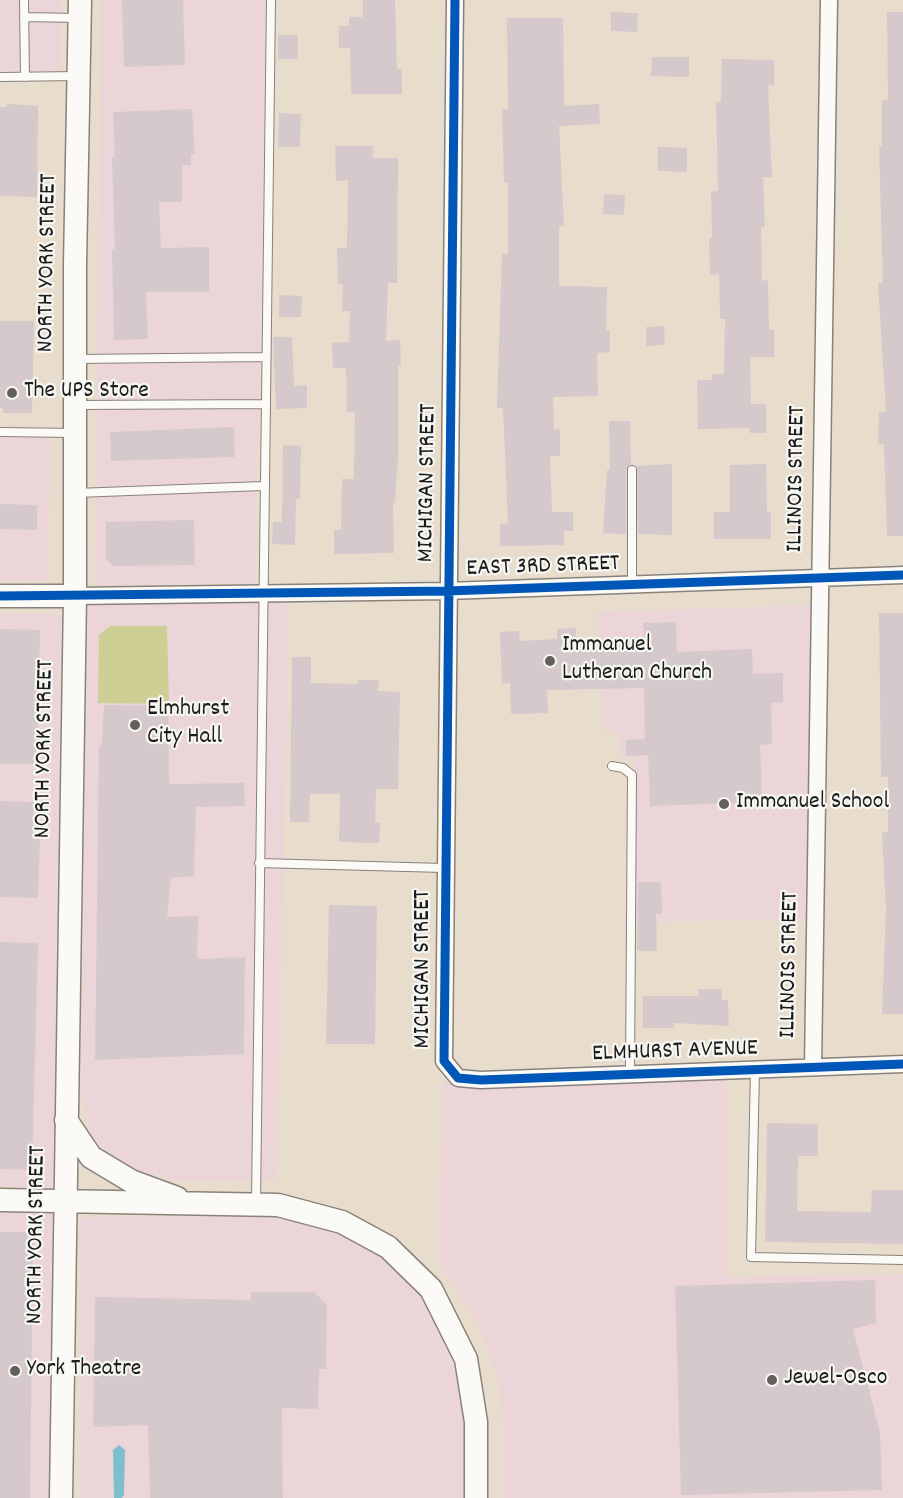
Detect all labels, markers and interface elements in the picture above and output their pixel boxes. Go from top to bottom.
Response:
street label: NORTH YORK STREET [33,173,65,353]
place label: The UPS Store [24,379,149,407]
marker: The UPS Store [5,386,19,400]
street label: MICHIGAN STREET [413,403,445,563]
street label: ILLINOIS STREET [782,405,814,553]
street label: EAST 3RD STREET [466,551,620,585]
place label: Immanuel Lutheran Church [562,633,712,689]
marker: Immanuel Lutheran Church [543,654,557,668]
street label: NORTH YORK STREET [30,659,62,839]
place label: Elmhurst City Hall [147,697,229,753]
marker: Elmhurst City Hall [128,718,142,732]
place label: Immanuel School [736,790,889,818]
marker: Immanuel School [717,797,731,811]
street label: MICHIGAN STREET [411,890,439,1048]
street label: ILLINOIS STREET [775,891,807,1039]
street label: ELMHURST AVENUE [592,1036,758,1070]
street label: NORTH YORK STREET [22,1145,54,1325]
place label: York Theatre [27,1357,141,1385]
marker: York Theatre [8,1364,22,1378]
place label: Jewel-Osco [784,1366,887,1394]
marker: Jewel-Osco [765,1373,779,1387]

